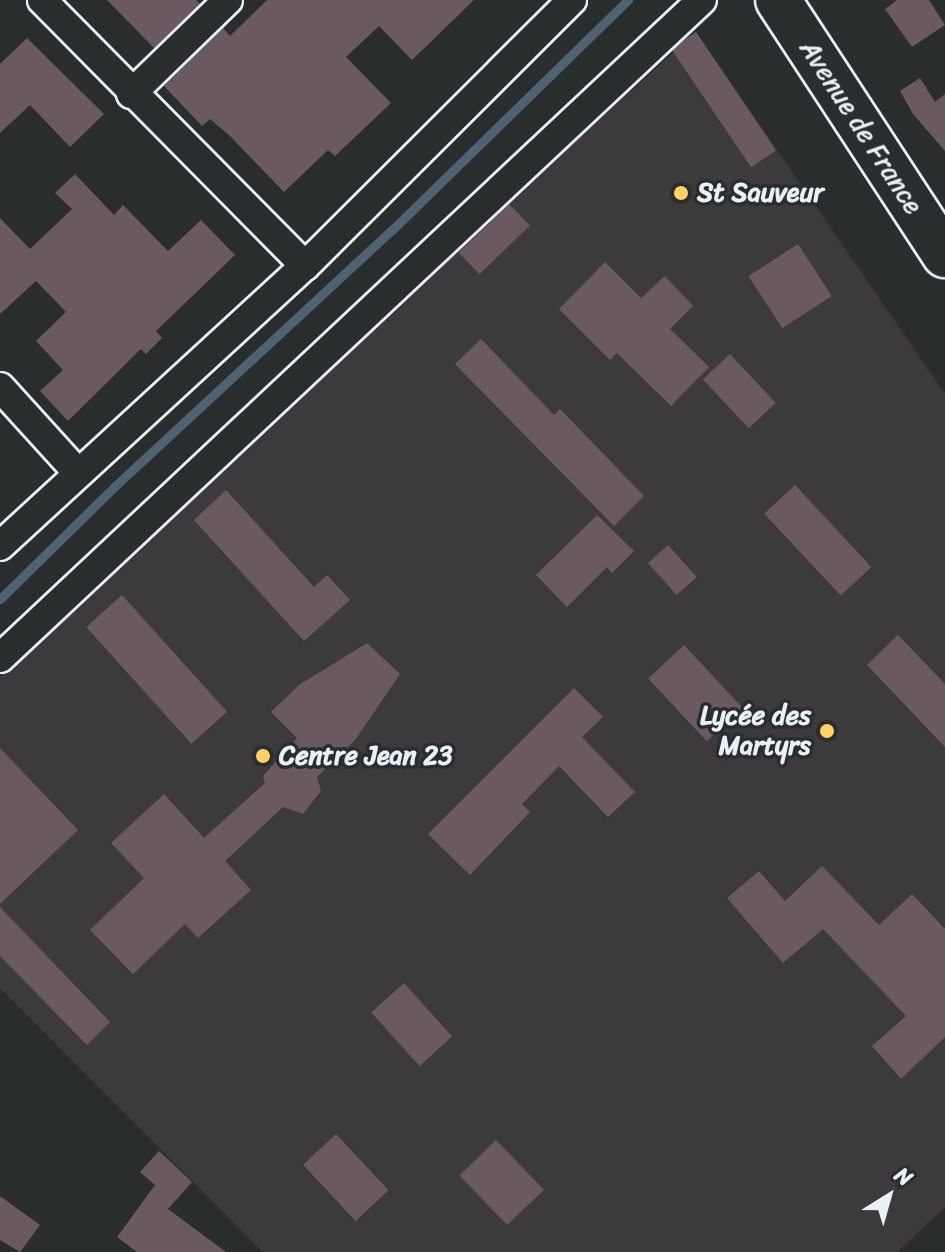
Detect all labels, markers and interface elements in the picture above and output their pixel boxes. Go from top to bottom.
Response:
street label: Avenue de France [793,34,929,220]
place label: St Sauveur [697,177,824,209]
marker: St Sauveur [672,184,690,202]
place label: Lycée des Martyrs [700,700,811,762]
marker: Lycée des Martyrs [818,722,836,740]
place label: Centre Jean 23 [279,740,453,772]
marker: Centre Jean 23 [254,747,272,765]
north arrow [849,1156,929,1236]
text: N [886,1156,922,1197]

